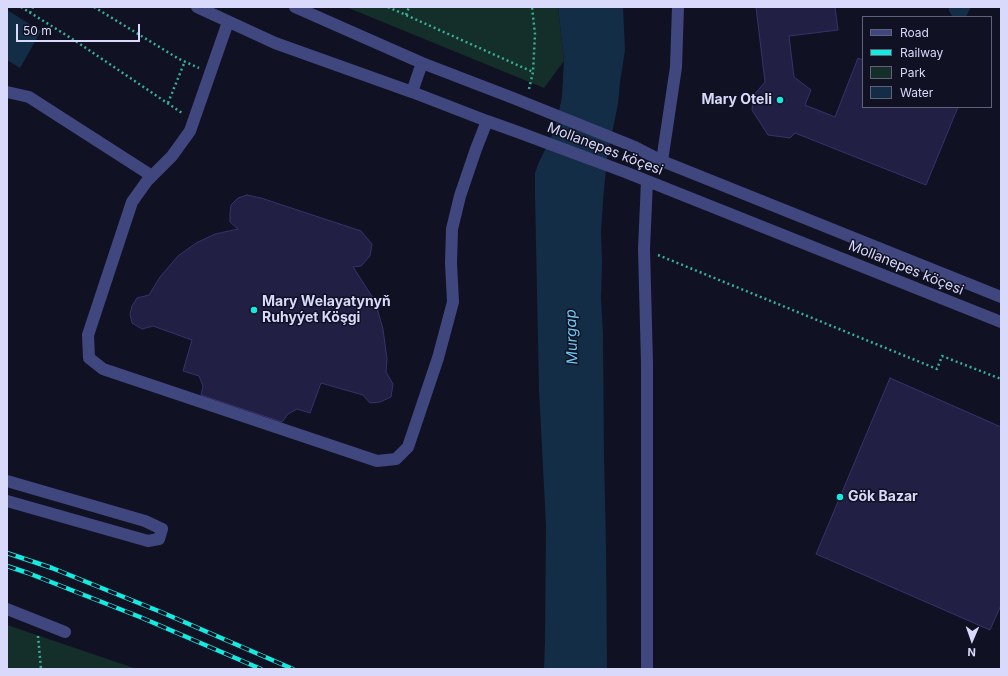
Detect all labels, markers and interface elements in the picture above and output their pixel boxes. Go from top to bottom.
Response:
scale bar [18,16,142,42]
legend [862,16,992,108]
text: 50 m [23,23,52,38]
text: Road [900,25,929,40]
text: Railway [900,45,943,60]
text: Park [900,65,926,80]
text: Water [900,85,933,100]
place label: Mary Oteli [701,92,772,108]
marker: Mary Oteli [775,95,785,105]
street label: Mollanepes köçesi [545,119,665,179]
street label: Mollanepes köçesi [846,237,966,299]
place label: Mary Welayatynyň Ruhyýet Köşgi [262,294,391,326]
marker: Mary Welayatynyň Ruhyýet Köşgi [249,305,259,315]
water label: Murgap [562,309,582,365]
place label: Gök Bazar [848,489,918,505]
marker: Gök Bazar [835,492,845,502]
north arrow [952,620,992,660]
text: N [967,645,976,659]

